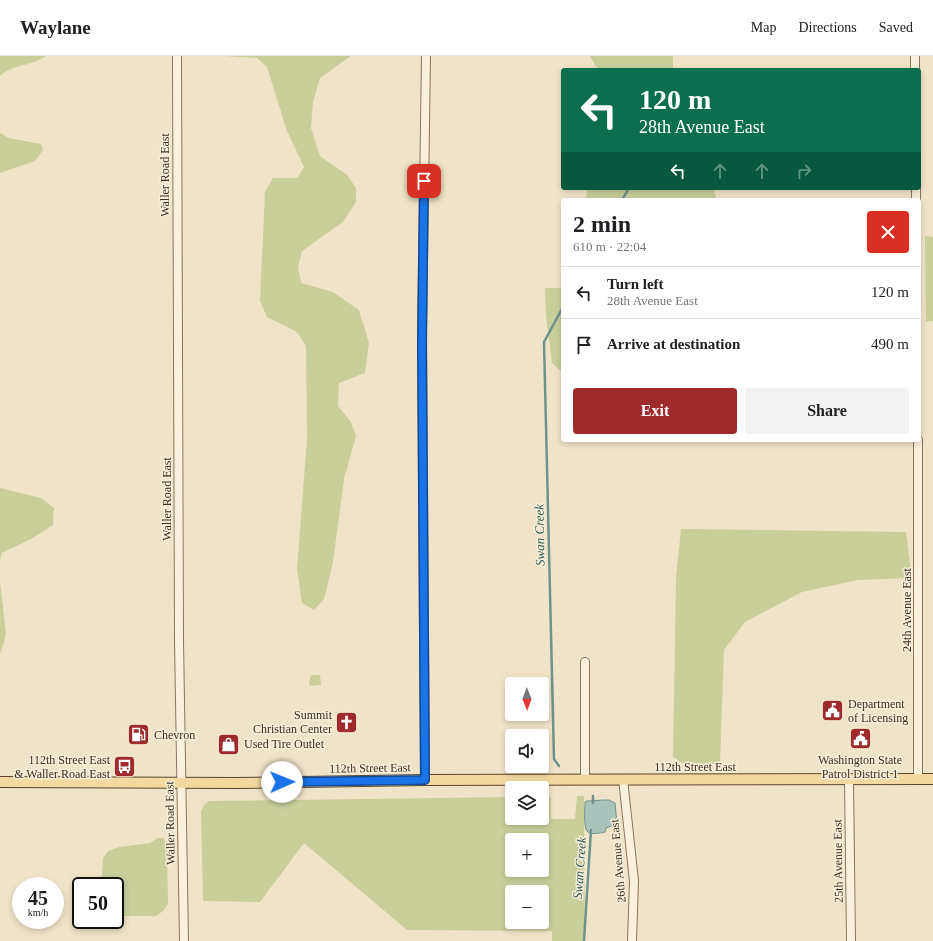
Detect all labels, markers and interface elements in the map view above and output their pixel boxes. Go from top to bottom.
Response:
text: Waylane [20,17,91,38]
text: Map [751,20,776,35]
text: Directions [798,20,857,35]
text: Saved [879,20,913,35]
icon: left [573,84,625,136]
text: 120 m [639,84,711,115]
text: 28th Avenue East [639,117,765,137]
street label: Waller Road East [158,132,172,217]
icon: left [667,160,689,182]
icon: ahead [709,160,731,182]
icon: ahead [751,160,773,182]
icon: right [793,160,815,182]
pin [407,164,441,198]
icon: arrive [413,170,435,192]
text: 2 min [573,211,631,237]
button: close [867,211,909,253]
text: 610 m · 22:04 [573,239,646,254]
text: Turn left [607,276,664,292]
icon: left [573,282,595,304]
text: 120 m [871,284,909,300]
text: 28th Avenue East [607,293,698,308]
icon: arrive [573,334,595,356]
text: Arrive at destination [607,336,740,352]
text: 490 m [871,336,909,352]
button: Exit [573,388,737,434]
button: Share [745,388,909,434]
street label: Waller Road East [160,456,174,541]
water label: Swan Creek [531,504,548,566]
street label: 24th Avenue East [900,567,914,652]
north arrow [505,677,549,721]
map controls [505,677,549,929]
place label: Department of Licensing [848,697,908,725]
public building icon: Department of Licensing [819,698,845,724]
place label: Summit Christian Center [253,708,333,736]
church icon: Summit Christian Center [334,709,360,735]
fuel station icon: Chevron [125,722,151,748]
public building icon: Washington State Patrol District 1 [847,726,873,752]
place label: Chevron [154,728,195,742]
button: sound [505,729,549,773]
shop icon: Used Tire Outlet [215,731,241,757]
place label: Used Tire Outlet [244,737,325,751]
place label: 112th Street East & Waller Road East [14,753,111,781]
place label: Washington State Patrol District 1 [818,753,902,781]
bus stop icon: 112th Street East & Waller Road East [112,754,138,780]
street label: 112th Street East [329,760,412,776]
street label: 112th Street East [654,760,736,774]
position arrow [261,761,303,803]
street label: Waller Road East [162,780,178,865]
button: layers [505,781,549,825]
street label: 26th Avenue East [607,818,629,903]
street label: 25th Avenue East [830,818,846,903]
button: + [505,833,549,877]
water label: Swan Creek [570,836,589,899]
speed limit sign: 50 [72,877,124,929]
button: − [505,885,549,929]
text: 45 [28,887,48,909]
text: km/h [28,907,48,918]

